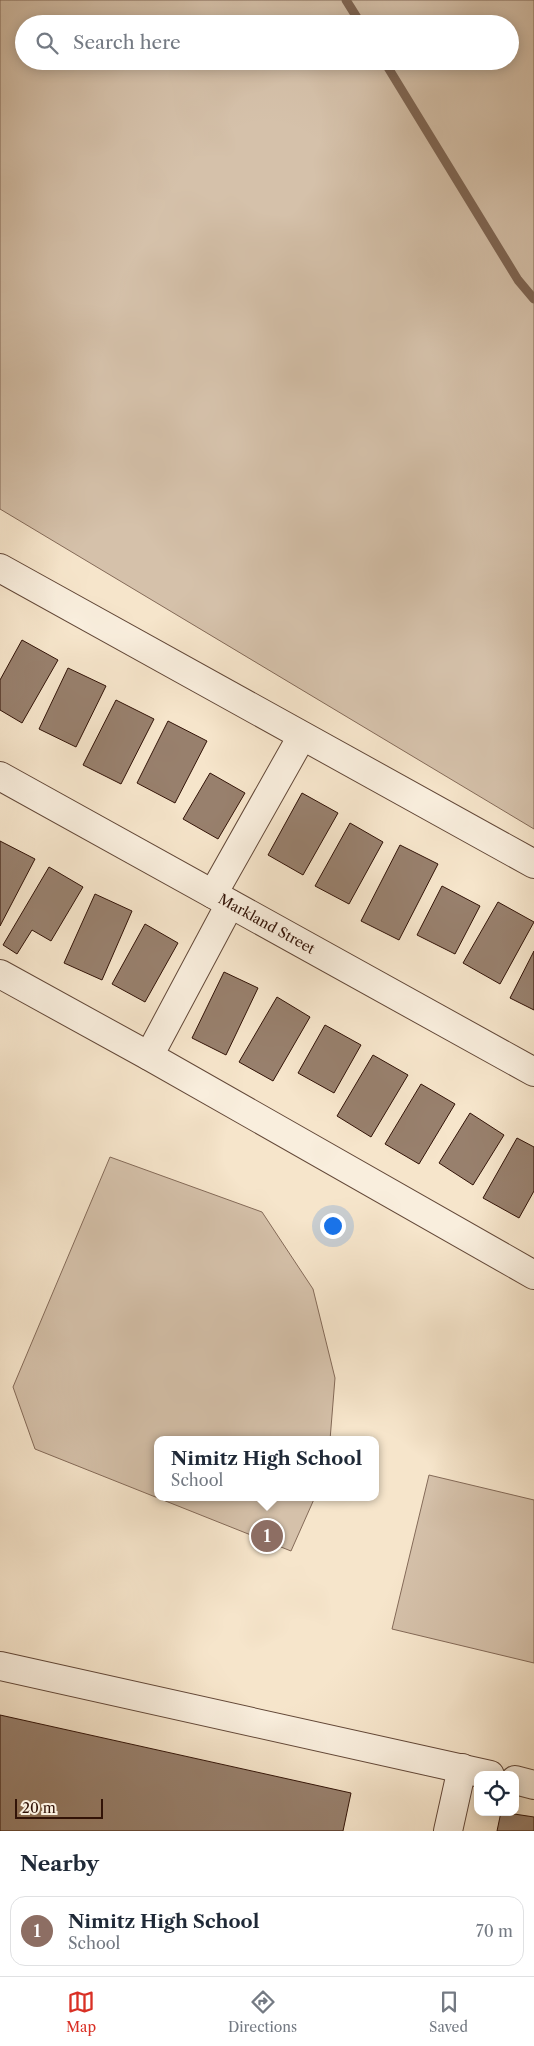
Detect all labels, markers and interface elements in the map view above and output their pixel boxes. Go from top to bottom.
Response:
search box [15,15,519,70]
icon: search [33,29,61,57]
text: Search here [73,31,181,54]
street label: Markland Street [215,890,318,958]
your location [320,1213,346,1239]
popup [154,1436,379,1501]
text: Nimitz High School [171,1447,362,1470]
text: School [171,1470,223,1490]
pin: 1 [251,1517,283,1555]
map controls [474,1771,519,1816]
button: locate [474,1771,519,1816]
scale bar [15,1796,102,1819]
text: 20 m [22,1799,56,1817]
text: Nearby [20,1851,99,1876]
text: Nimitz High School [68,1910,259,1933]
text: 1 [33,1921,41,1941]
text: 70 m [476,1921,513,1941]
text: School [68,1933,120,1953]
tab: Map [66,1988,96,2036]
tab: Directions [228,1988,297,2036]
tab: Saved [429,1988,468,2036]

